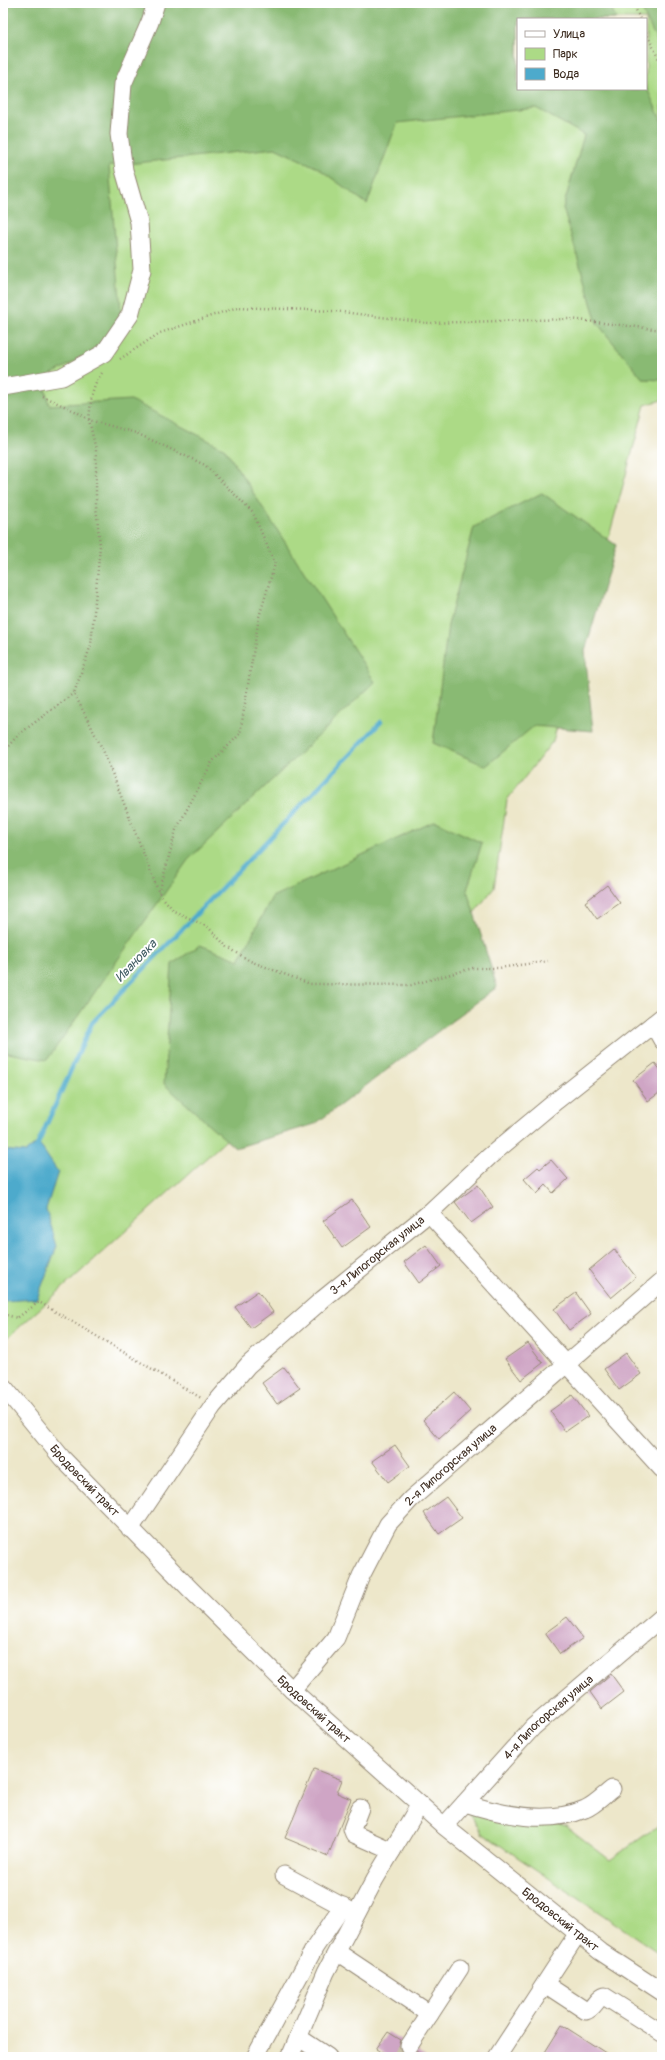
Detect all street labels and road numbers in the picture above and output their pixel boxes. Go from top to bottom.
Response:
street label: 3-я Липогорская улица [327,1212,428,1298]
street label: 2-я Липогорская улица [401,1420,500,1509]
street label: Бродовский тракт [47,1441,123,1520]
street label: 4-я Липогорская улица [500,1671,597,1762]
street label: Бродовский тракт [274,1672,354,1747]
street label: Бродовский тракт [519,1884,602,1955]

